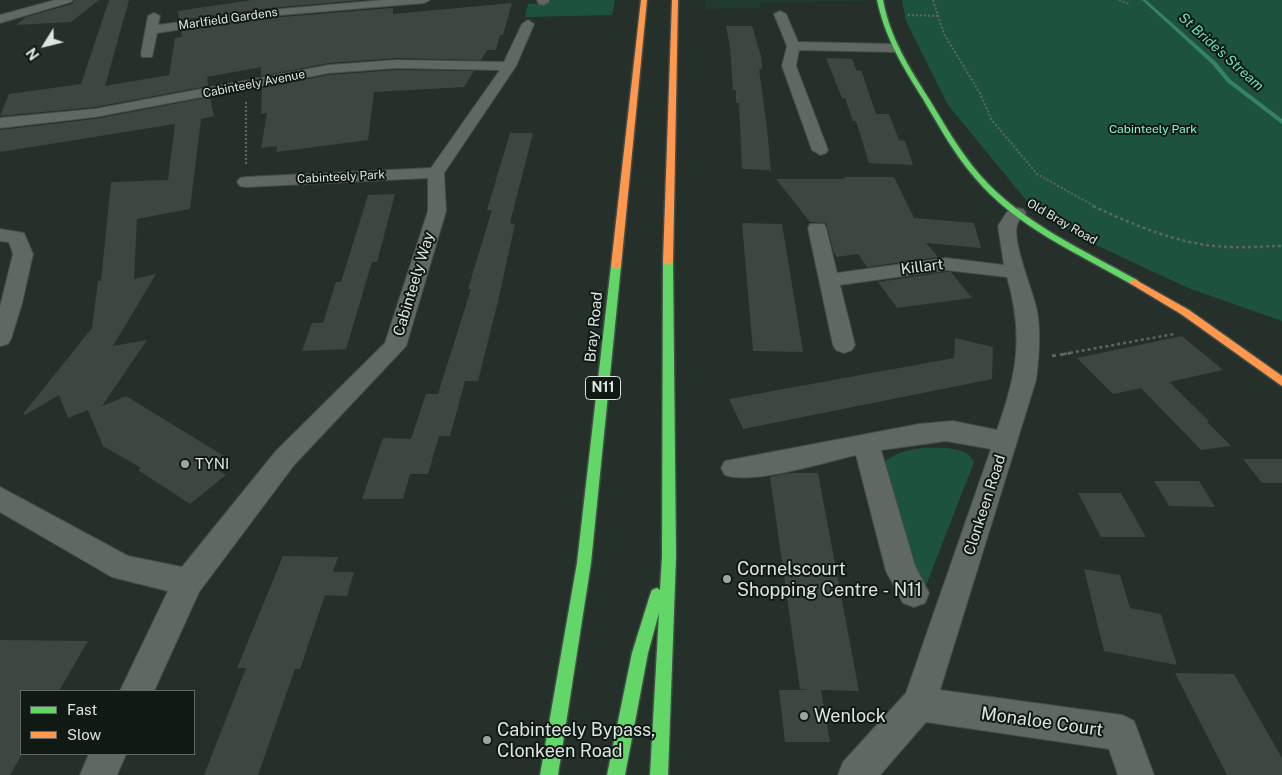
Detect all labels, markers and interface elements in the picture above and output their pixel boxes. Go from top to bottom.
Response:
street label: Marlfield Gardens [178,5,278,33]
water label: St Bride's Stream [1175,9,1267,95]
north arrow [20,20,70,70]
text: N [23,45,43,63]
street label: Cabinteely Avenue [202,67,306,101]
park label: Cabinteely Park [1109,122,1197,136]
street label: Cabinteely Park [297,168,385,186]
street label: Old Bray Road [1024,196,1100,248]
street label: Cabinteely Way [390,230,438,338]
street label: Killart [900,255,944,279]
street label: Bray Road [581,291,607,363]
road number: N11 [586,376,620,399]
street label: Clonkeen Road [960,453,1010,557]
place label: TYNI [195,455,229,473]
marker: TYNI [179,458,191,470]
place label: Cornelscourt Shopping Centre - N11 [737,558,922,600]
marker: Cornelscourt Shopping Centre - N11 [721,573,733,585]
legend [20,690,195,755]
text: Fast [67,701,97,718]
street label: Monaloe Court [980,703,1104,741]
place label: Wenlock [814,705,886,727]
marker: Wenlock [798,710,810,722]
place label: Cabinteely Bypass, Clonkeen Road [497,719,655,762]
text: Slow [67,726,101,743]
marker: Cabinteely Bypass, Clonkeen Road [481,734,493,746]

